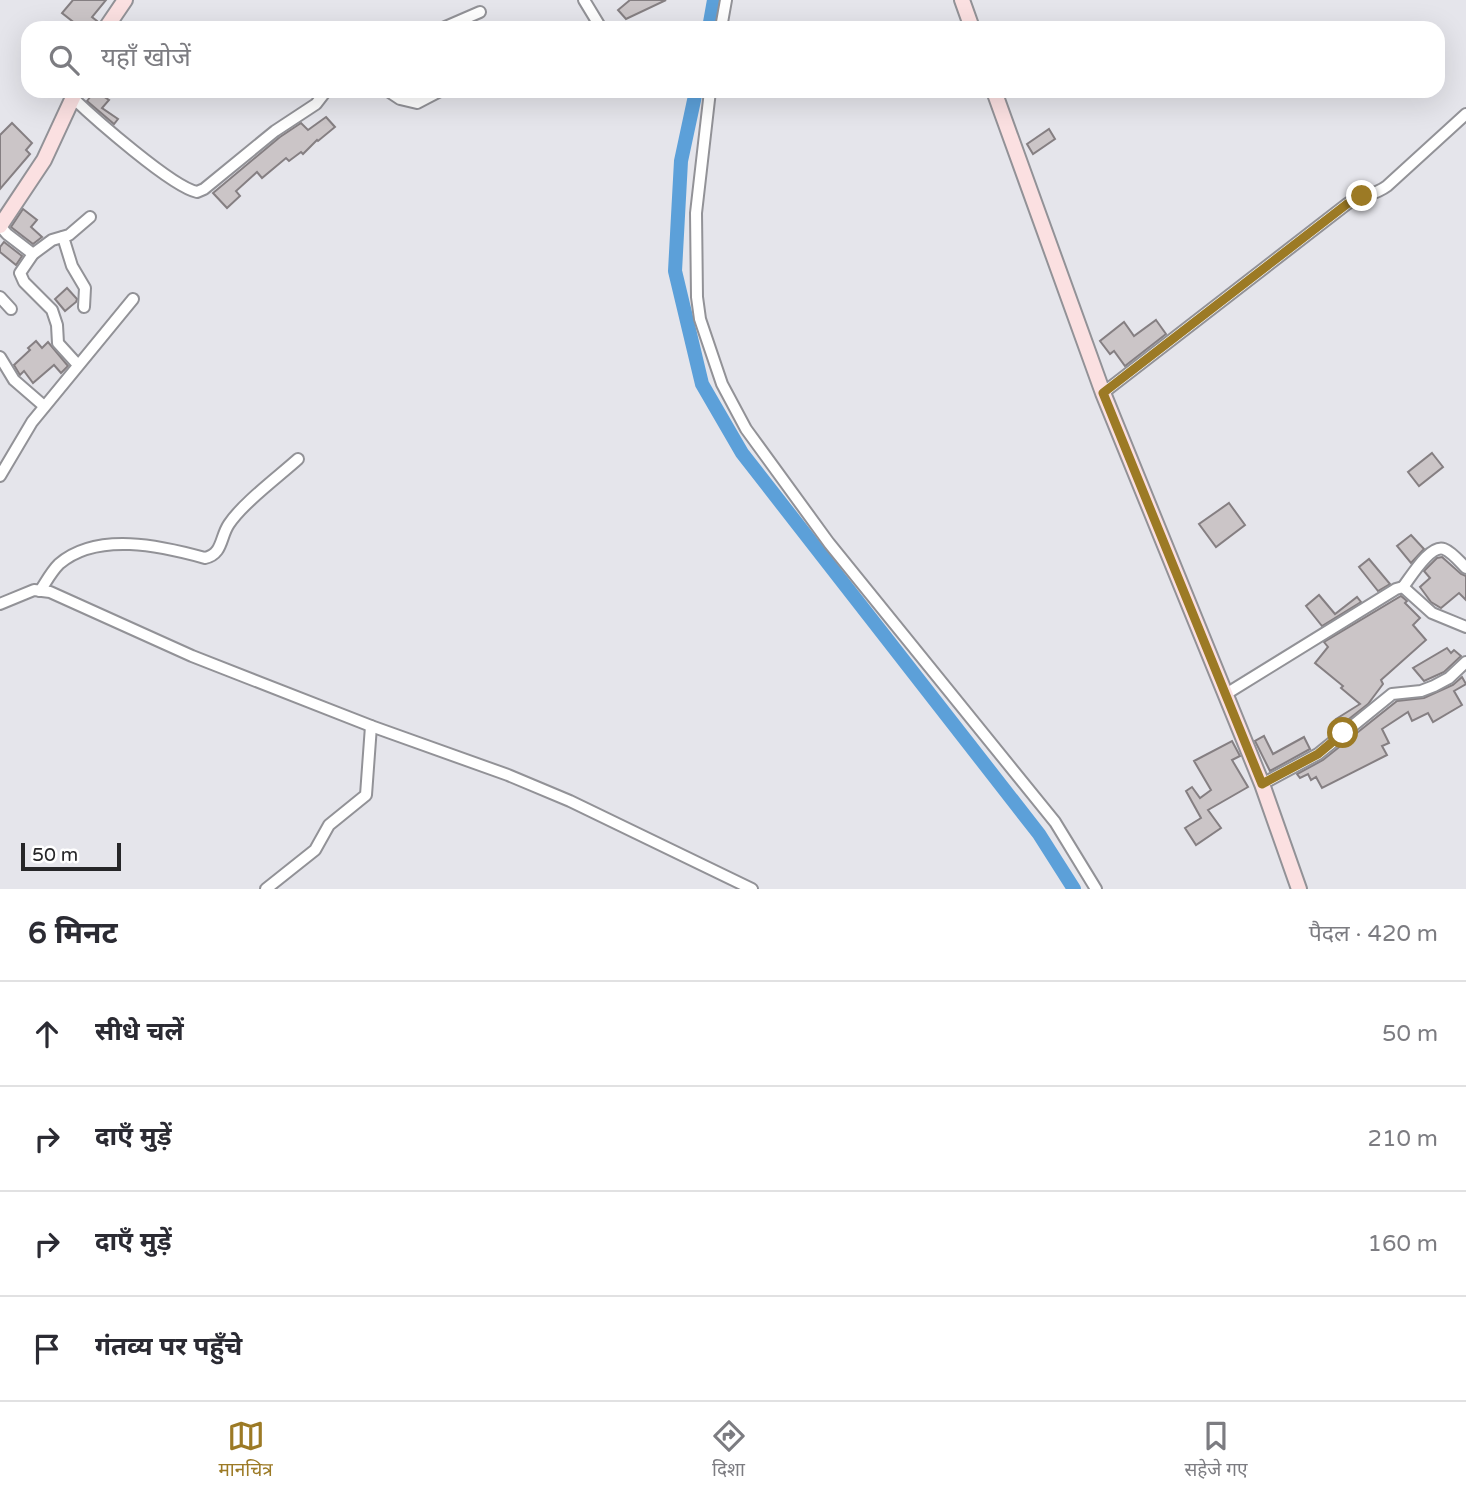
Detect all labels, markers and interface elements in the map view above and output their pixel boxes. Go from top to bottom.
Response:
search box [21,21,1445,98]
icon: search [45,41,83,79]
text: यहाँ खोजें [101,42,191,73]
route end [1346,180,1377,211]
route start [1327,717,1358,748]
scale bar [21,840,121,872]
text: 50 m [32,844,78,866]
text: 6 मिनट [28,915,118,952]
text: पैदल · 420 m [1309,920,1438,948]
icon: ahead [28,1015,66,1053]
text: सीधे चलें [95,1016,184,1047]
text: 50 m [1382,1020,1438,1048]
icon: right [28,1120,66,1158]
text: दाएँ मुड़ें [95,1121,172,1152]
text: 210 m [1368,1125,1438,1153]
icon: right [28,1225,66,1263]
text: दाएँ मुड़ें [95,1226,172,1257]
text: 160 m [1368,1230,1438,1258]
icon: arrive [28,1330,66,1368]
text: गंतव्य पर पहुँचे [95,1331,242,1362]
tab: मानचित्र [218,1417,273,1484]
tab: दिशा [710,1417,748,1484]
tab: सहेजे गए [1184,1417,1248,1484]

